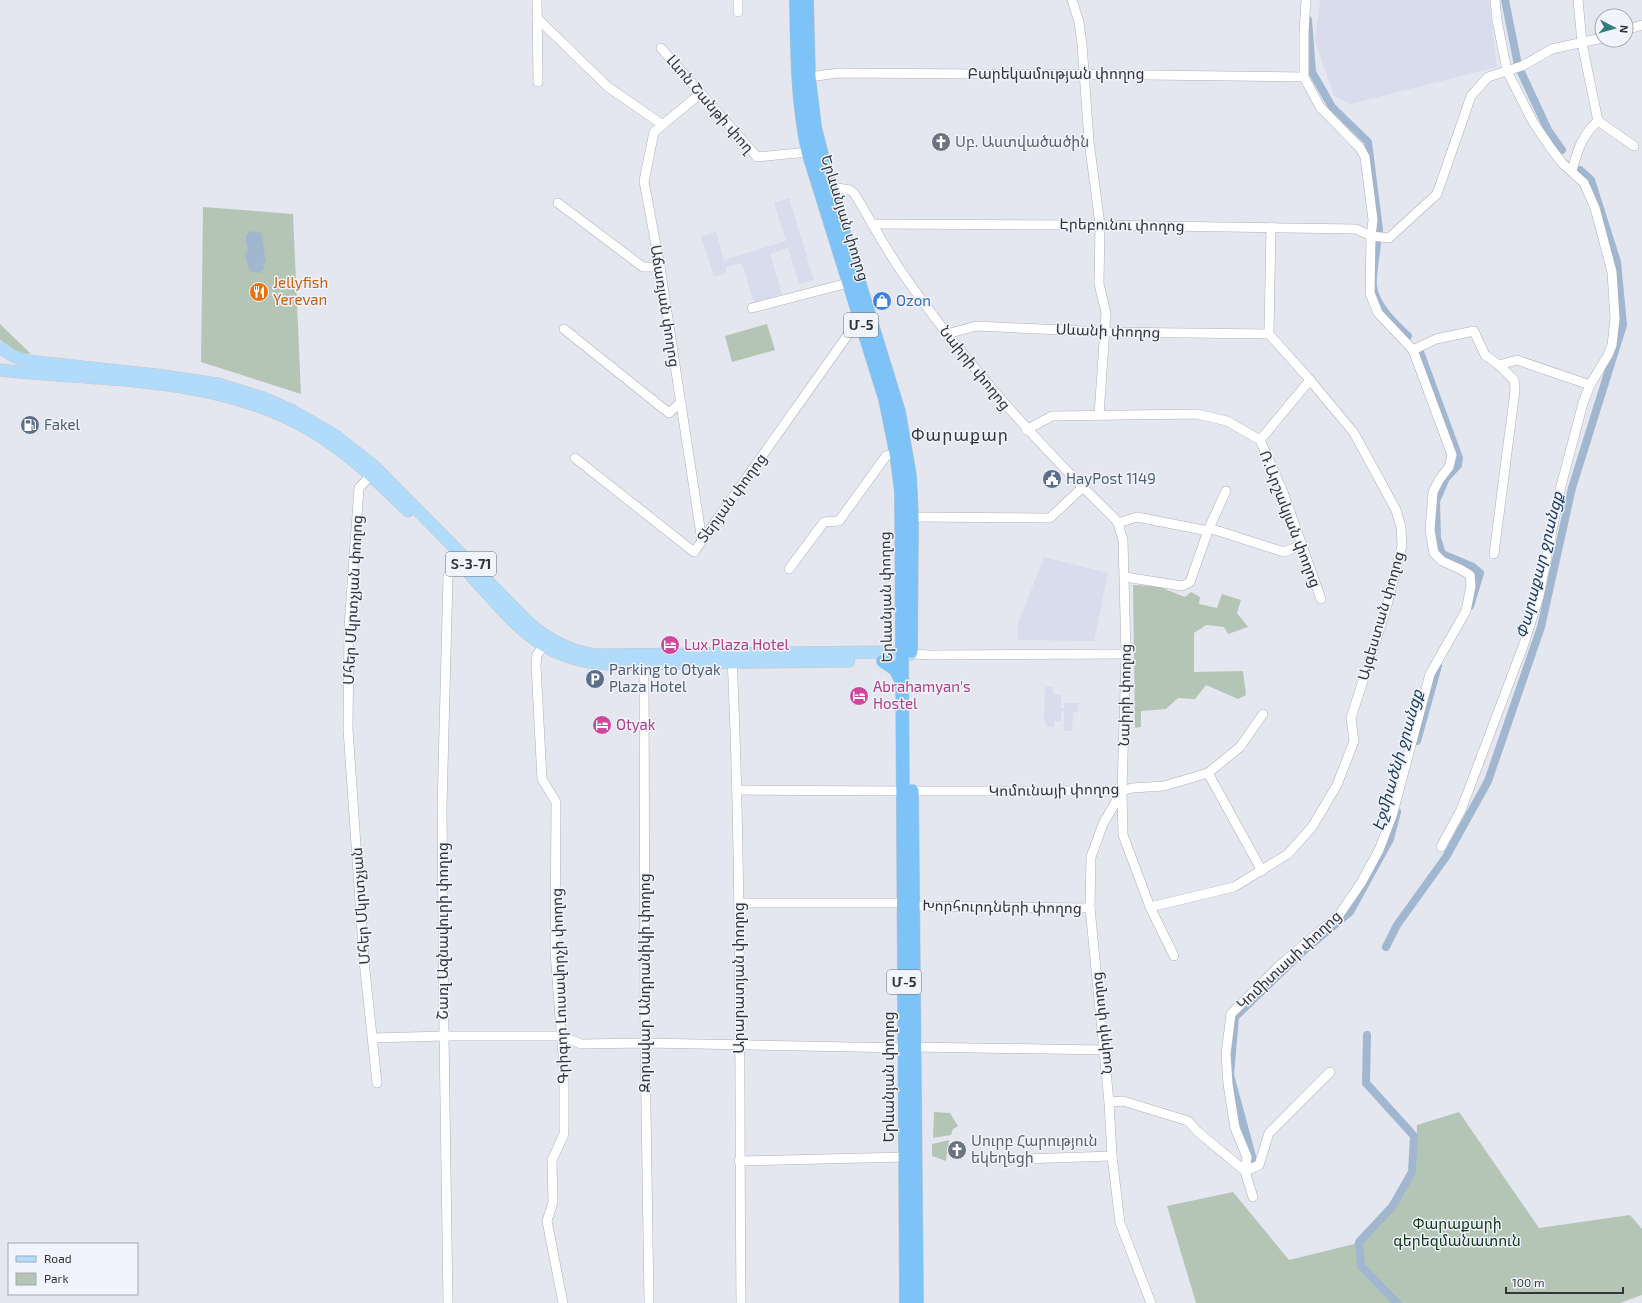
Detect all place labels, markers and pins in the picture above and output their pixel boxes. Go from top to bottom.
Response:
church icon: Սբ. Աստվածածին [930,131,952,153]
place label: Սբ. Աստվածածին [955,132,1089,151]
place label: Jellyfish Yerevan [273,273,328,308]
restaurant icon: Jellyfish Yerevan [248,281,270,303]
shop icon: Ozon [871,290,893,312]
place label: Ozon [896,291,931,309]
fuel station icon: Fakel [19,414,41,436]
place label: Fakel [44,415,80,433]
public building icon: HayPost 1149 [1041,468,1063,490]
place label: HayPost 1149 [1066,469,1156,487]
hotel icon: Lux Plaza Hotel [659,634,681,656]
place label: Lux Plaza Hotel [684,635,790,653]
place label: Parking to Otyak Plaza Hotel [609,660,721,695]
parking icon: Parking to Otyak Plaza Hotel [584,668,606,690]
place label: Abrahamyan's Hostel [873,677,971,712]
hotel icon: Abrahamyan's Hostel [848,685,870,707]
hotel icon: Otyak [591,714,613,736]
place label: Otyak [616,715,656,733]
place label: Սուրբ Հարություն եկեղեցի [971,1131,1097,1167]
church icon: Սուրբ Հարություն եկեղեցի [946,1139,968,1161]

